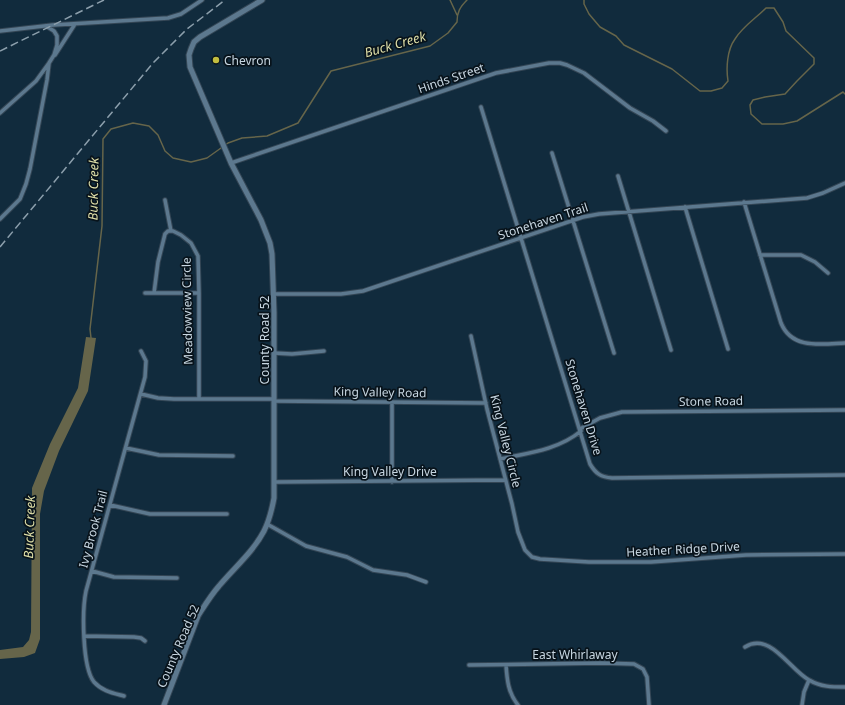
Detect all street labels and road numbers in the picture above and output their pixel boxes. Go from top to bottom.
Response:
street label: Hinds Street [416,58,487,97]
street label: Stonehaven Trail [496,198,590,244]
street label: Meadowview Circle [178,257,196,365]
street label: County Road 52 [256,295,273,384]
street label: Stonehaven Drive [561,357,607,457]
street label: King Valley Road [333,383,427,401]
street label: Stone Road [679,392,743,410]
street label: King Valley Circle [486,393,526,489]
street label: King Valley Drive [343,463,437,480]
street label: Ivy Brook Trail [74,488,112,570]
street label: Heather Ridge Drive [626,538,741,560]
street label: County Road 52 [153,602,203,690]
street label: East Whirlaway [532,646,619,663]

